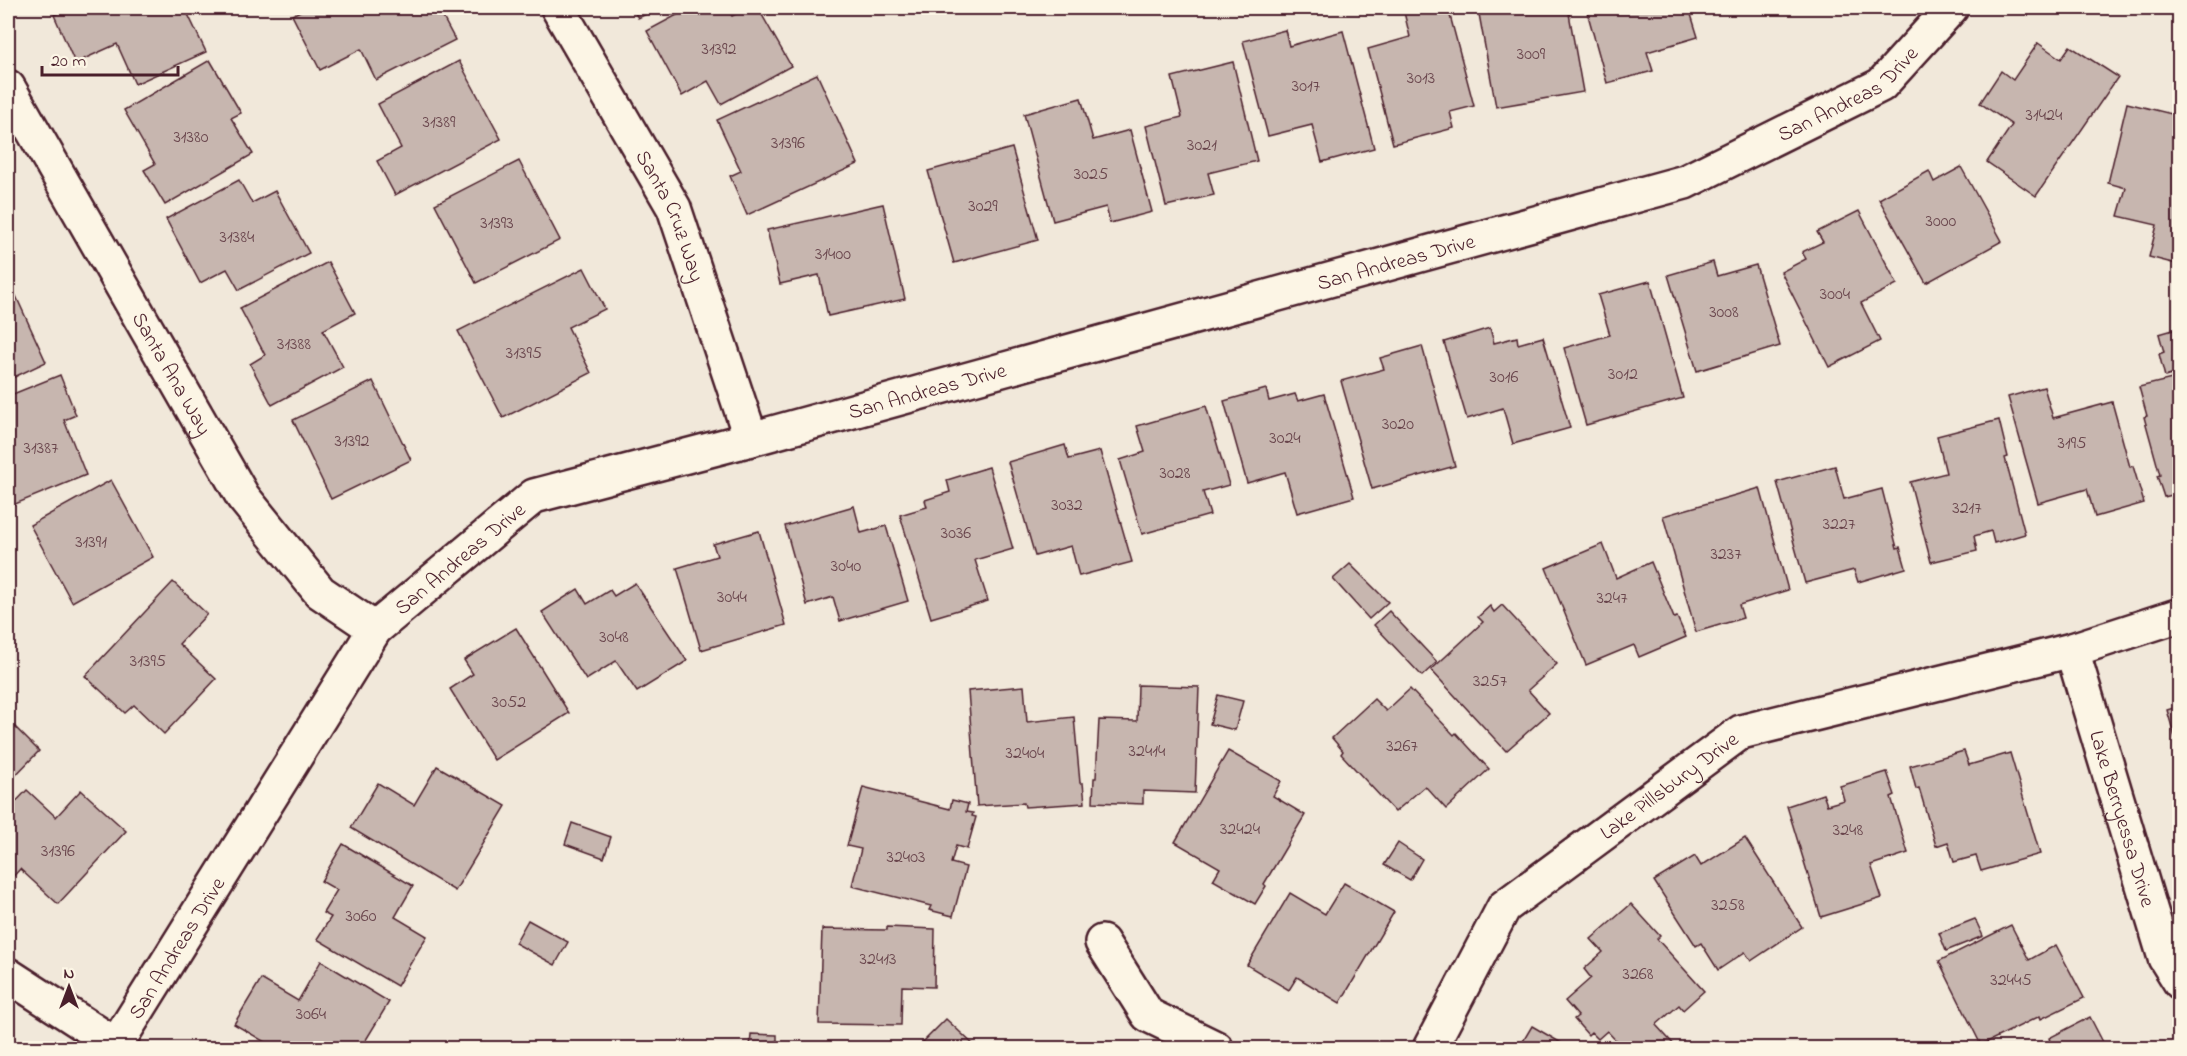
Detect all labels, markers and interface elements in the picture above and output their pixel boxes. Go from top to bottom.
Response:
house number: 31392 [702,37,737,63]
scale bar [42,39,178,77]
street label: San Andreas Drive [1773,40,1927,151]
house number: 3009 [1517,42,1546,68]
text: 20 m [51,49,86,75]
house number: 3013 [1407,66,1435,92]
house number: 3017 [1292,74,1321,100]
house number: 31424 [2026,103,2063,129]
house number: 31389 [423,110,456,136]
house number: 31380 [173,125,209,151]
house number: 31396 [771,131,805,157]
house number: 3021 [1187,133,1217,159]
street label: Santa Cruz Way [627,145,711,287]
house number: 3025 [1074,162,1108,188]
house number: 3029 [968,194,998,220]
house number: 3000 [1926,209,1957,235]
house number: 31393 [480,211,514,237]
house number: 31384 [220,225,255,251]
street label: San Andreas Drive [1314,227,1479,300]
house number: 31400 [815,242,851,268]
house number: 3004 [1820,282,1851,308]
house number: 3008 [1709,300,1739,326]
street label: Santa Ana Way [123,307,218,443]
house number: 31388 [277,332,311,358]
house number: 31395 [506,341,542,367]
street label: San Andreas Drive [845,356,1011,428]
house number: 3012 [1608,362,1638,388]
house number: 3016 [1490,365,1519,391]
house number: 3020 [1382,412,1414,438]
house number: 3024 [1269,426,1301,452]
house number: 31392 [335,429,370,455]
house number: 3195 [2058,431,2086,457]
house number: 31387 [24,436,59,462]
house number: 3028 [1160,461,1191,487]
house number: 3032 [1051,493,1083,519]
street label: San Andreas Drive [389,496,533,623]
house number: 3217 [1952,496,1982,522]
house number: 3227 [1823,512,1856,538]
house number: 3036 [941,521,971,547]
house number: 31391 [75,530,107,556]
house number: 3237 [1710,542,1742,568]
house number: 3040 [831,554,861,580]
house number: 3044 [717,585,748,611]
house number: 3247 [1596,586,1628,612]
house number: 3048 [599,625,629,651]
house number: 31395 [130,649,166,675]
house number: 3257 [1473,669,1508,695]
house number: 3052 [492,690,526,716]
street label: Lake Pillsbury Drive [1594,725,1746,848]
street label: Lake Berryessa Drive [2080,727,2162,911]
house number: 3267 [1386,734,1418,760]
house number: 32414 [1129,739,1166,765]
house number: 32404 [1006,741,1045,767]
house number: 32424 [1220,817,1261,843]
house number: 3248 [1833,818,1864,844]
house number: 31396 [41,839,75,865]
house number: 32403 [886,845,926,871]
street label: San Andreas Drive [122,871,234,1026]
house number: 3258 [1711,893,1745,919]
house number: 3060 [346,904,377,930]
house number: 32413 [860,947,896,973]
north arrow [39,957,99,1017]
text: N [64,962,75,986]
house number: 3268 [1622,962,1654,988]
house number: 32445 [1990,968,2032,994]
house number: 3064 [296,1002,327,1028]

